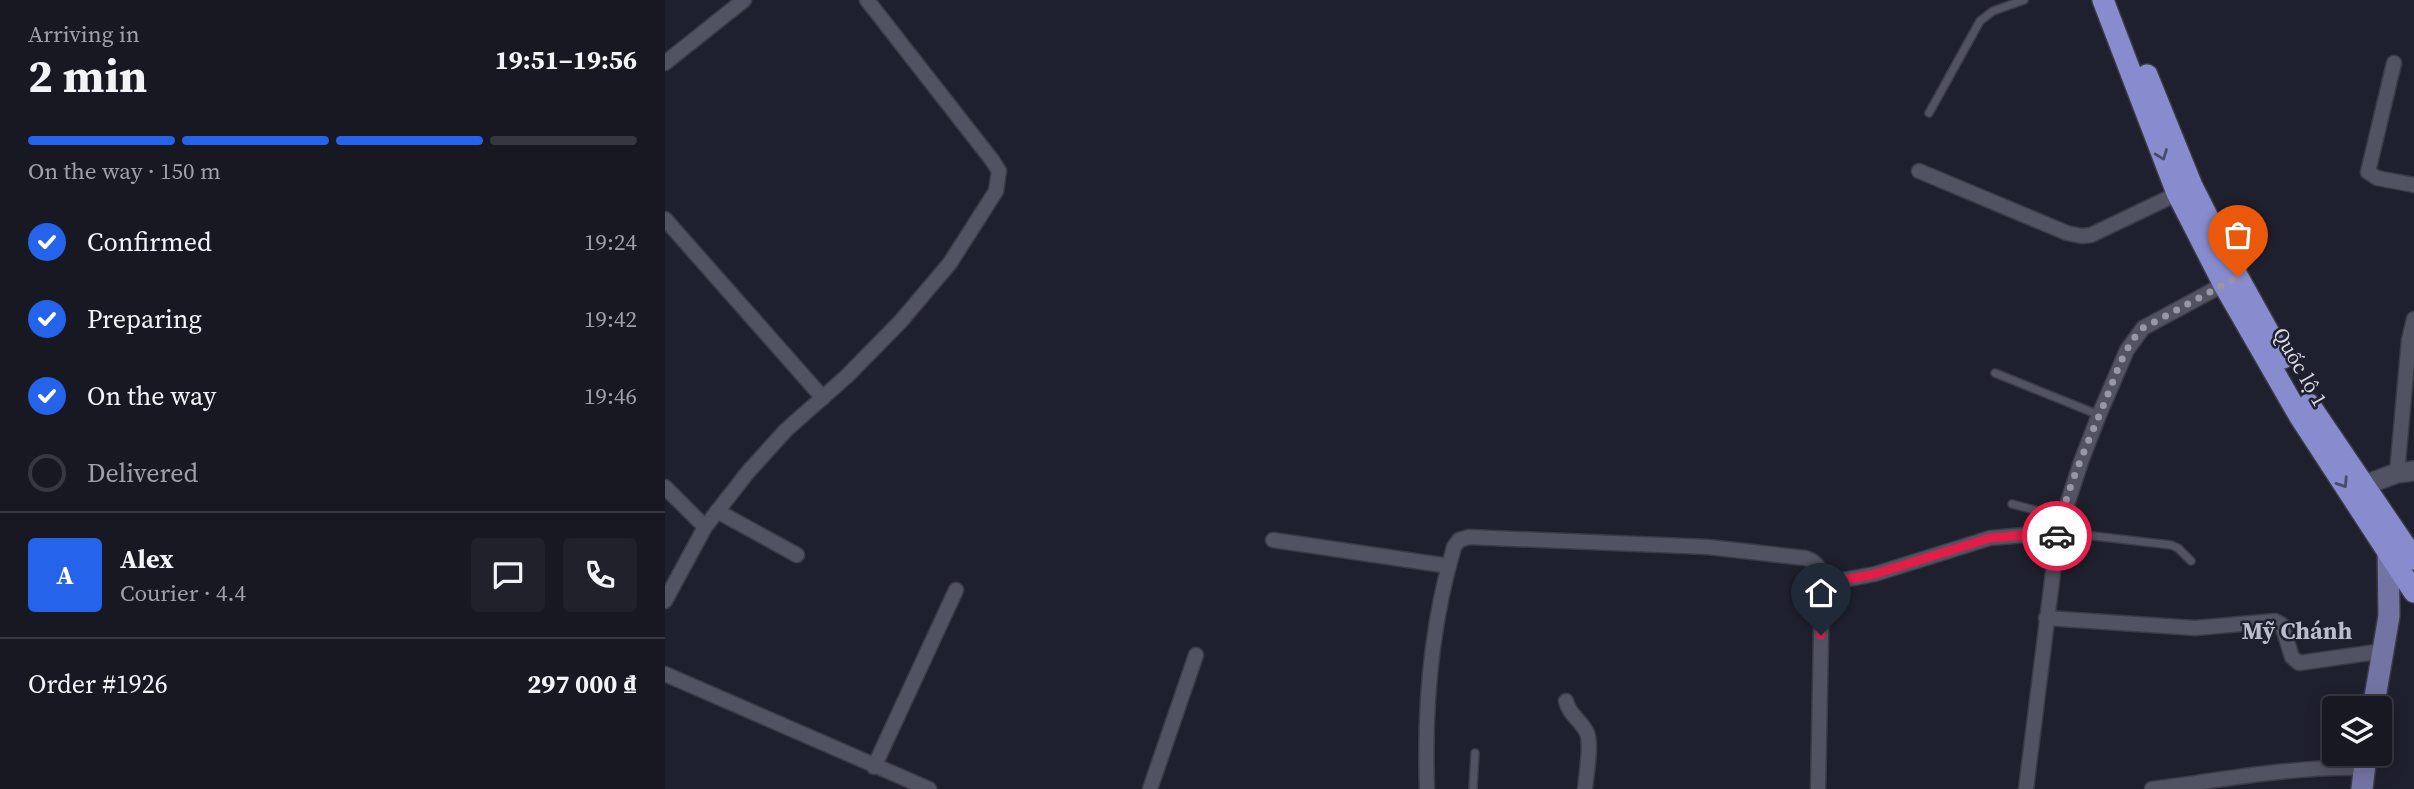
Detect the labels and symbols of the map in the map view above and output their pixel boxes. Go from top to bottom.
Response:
one-way arrow [2154,149,2168,161]
pin [2208,205,2268,277]
street label: Quốc lộ 1 [2266,322,2335,412]
one-way arrow [2335,475,2348,488]
courier [2022,501,2092,571]
pin [1791,563,1851,635]
district label: Mỹ Chánh [2242,614,2352,647]

